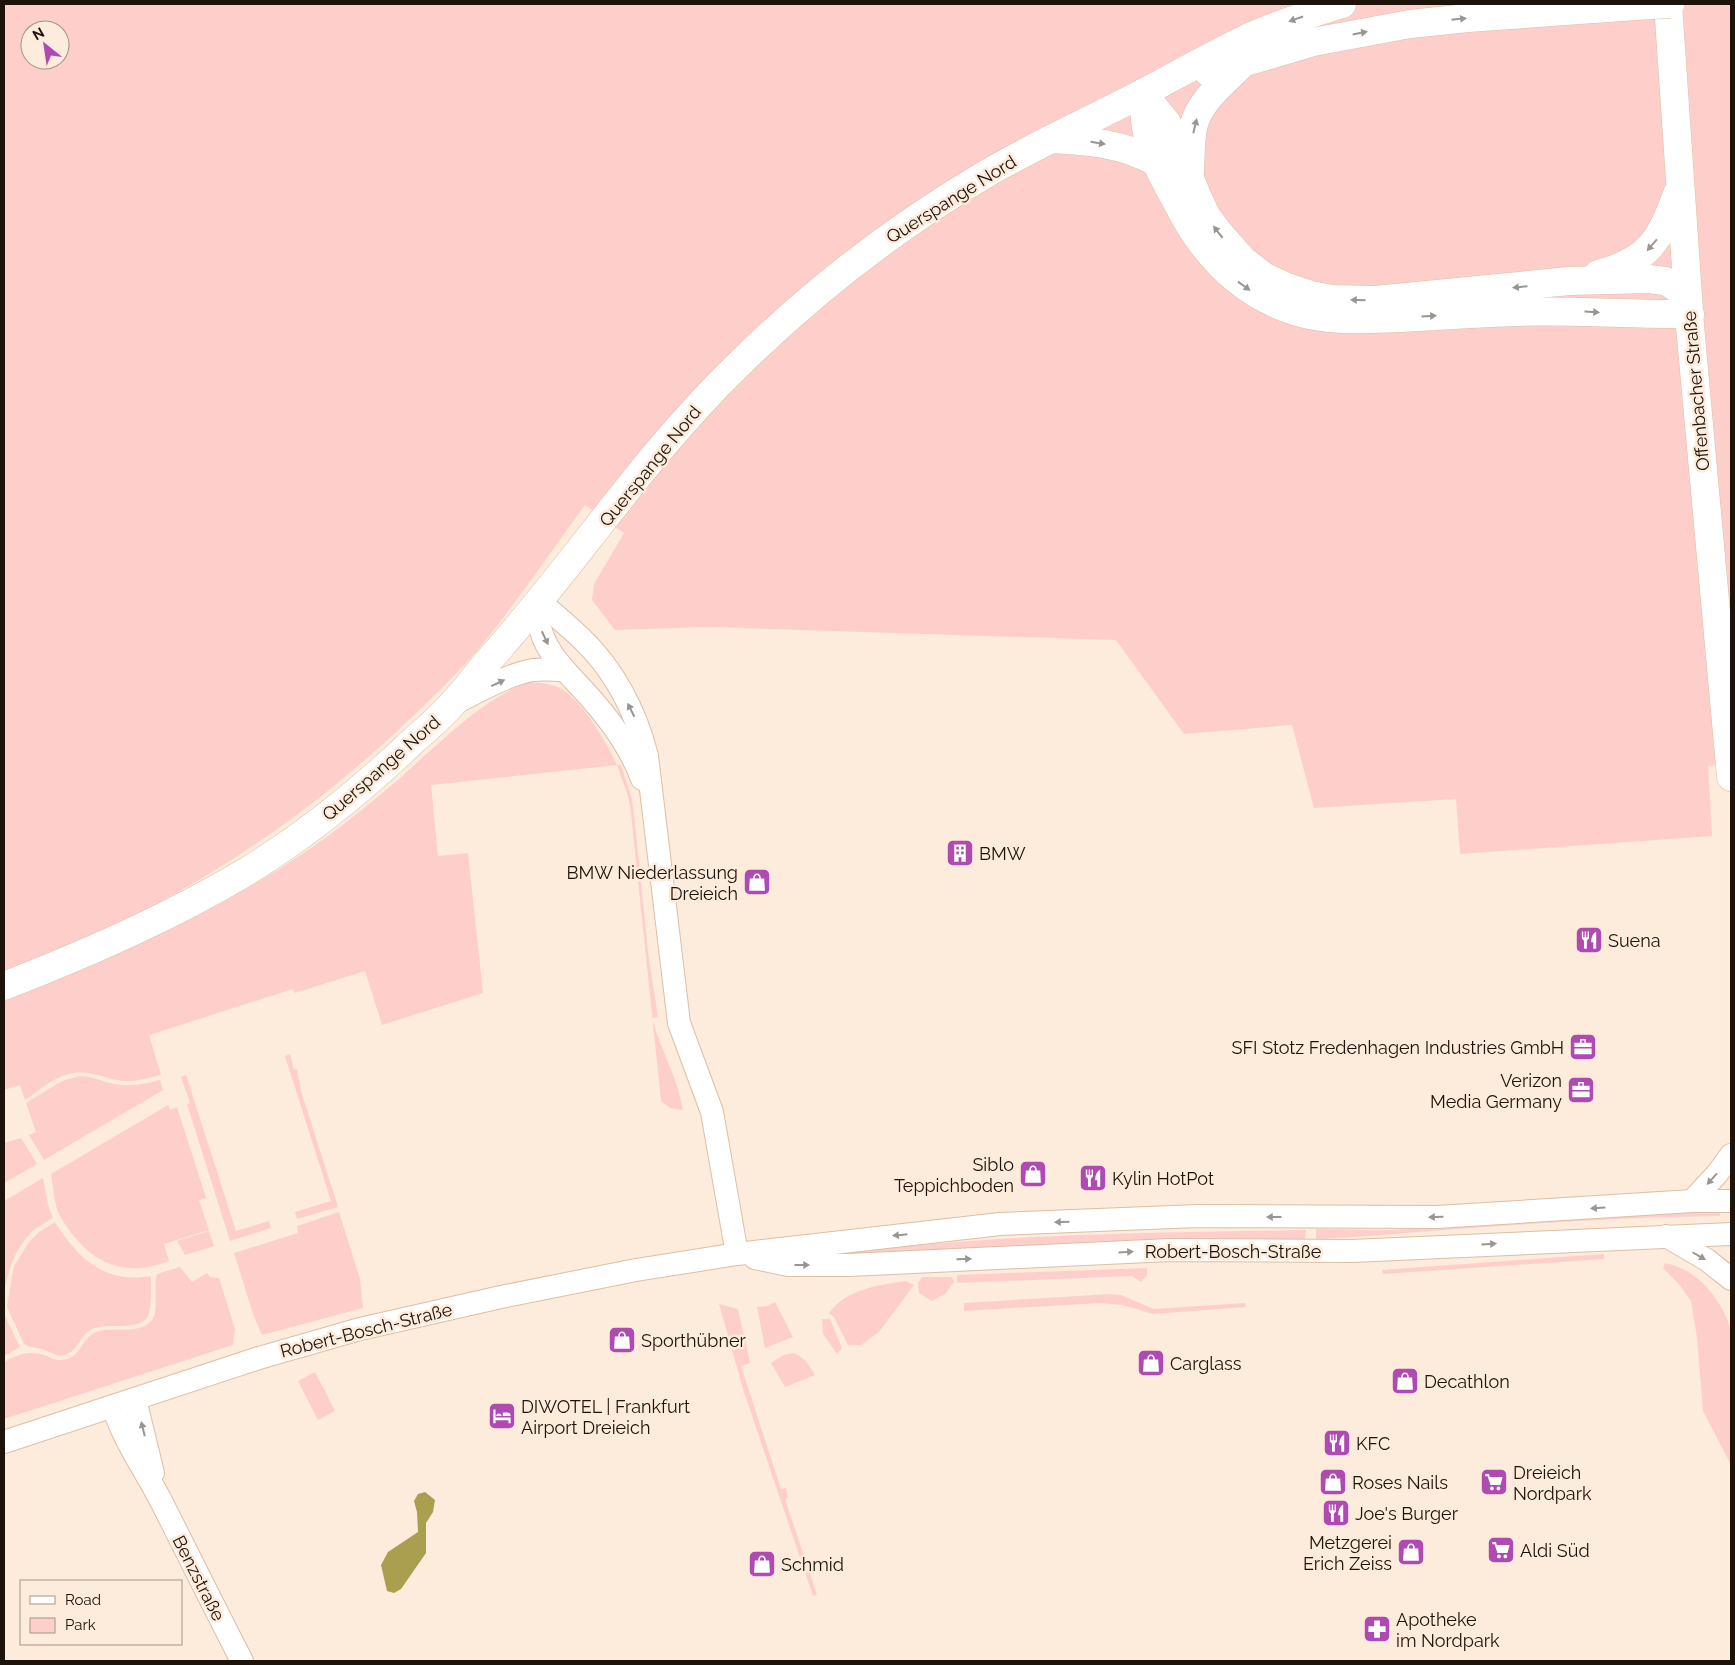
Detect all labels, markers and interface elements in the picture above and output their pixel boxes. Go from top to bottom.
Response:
one-way arrow [1288,15,1303,23]
one-way arrow [1451,15,1467,23]
north arrow [20,20,70,70]
text: N [30,24,47,43]
one-way arrow [1352,28,1368,36]
one-way arrow [1191,119,1199,134]
one-way arrow [1090,139,1106,147]
street label: Querspange Nord [882,151,1020,247]
one-way arrow [1213,225,1224,238]
one-way arrow [1646,238,1657,251]
one-way arrow [1237,281,1251,291]
one-way arrow [1512,283,1528,291]
one-way arrow [1350,295,1366,303]
one-way arrow [1584,308,1600,316]
street label: Offenbacher Straße [1679,310,1713,472]
one-way arrow [1422,312,1438,320]
street label: Querspange Nord [595,401,705,531]
one-way arrow [542,631,550,645]
one-way arrow [490,679,505,687]
one-way arrow [627,703,635,717]
street label: Querspange Nord [318,711,444,825]
building icon: BMW [945,838,975,868]
place label: BMW [979,843,1026,864]
place label: BMW Niederlassung Dreieich [567,862,738,904]
shop icon: BMW Niederlassung Dreieich [742,867,772,897]
restaurant icon: Suena [1574,925,1604,955]
place label: Suena [1608,930,1661,951]
office icon: SFI Stotz Fredenhagen Industries GmbH [1568,1032,1598,1062]
place label: SFI Stotz Fredenhagen Industries GmbH [1232,1037,1564,1058]
place label: Verizon Media Germany [1430,1070,1562,1112]
office icon: Verizon Media Germany [1566,1075,1596,1105]
place label: Siblo Teppichboden [894,1154,1014,1196]
shop icon: Siblo Teppichboden [1018,1159,1048,1189]
restaurant icon: Kylin HotPot [1078,1163,1108,1193]
place label: Kylin HotPot [1112,1168,1214,1189]
one-way arrow [1706,1172,1718,1184]
one-way arrow [1590,1204,1606,1212]
one-way arrow [1266,1213,1282,1221]
one-way arrow [1428,1213,1444,1221]
one-way arrow [1054,1218,1070,1226]
one-way arrow [892,1231,908,1239]
one-way arrow [1481,1240,1497,1248]
street label: Robert-Bosch-Straße [1145,1241,1322,1262]
one-way arrow [1119,1247,1135,1255]
one-way arrow [1692,1252,1707,1260]
one-way arrow [956,1255,972,1263]
one-way arrow [794,1261,810,1269]
street label: Robert-Bosch-Straße [278,1298,455,1362]
shop icon: Sporthübner [607,1325,637,1355]
place label: Sporthübner [641,1330,746,1351]
shop icon: Carglass [1136,1348,1166,1378]
place label: Carglass [1170,1353,1242,1374]
shop icon: Decathlon [1390,1366,1420,1396]
place label: Decathlon [1424,1371,1510,1392]
place label: DIWOTEL | Frankfurt Airport Dreieich [521,1396,690,1438]
hotel icon: DIWOTEL | Frankfurt Airport Dreieich [487,1401,517,1431]
one-way arrow [138,1422,146,1437]
restaurant icon: KFC [1322,1428,1352,1458]
place label: KFC [1356,1433,1390,1454]
place label: Dreieich Nordpark [1513,1462,1592,1504]
shop icon: Roses Nails [1318,1467,1348,1497]
supermarket icon: Dreieich Nordpark [1479,1467,1509,1497]
place label: Roses Nails [1352,1472,1448,1493]
restaurant icon: Joe's Burger [1321,1498,1351,1528]
place label: Joe's Burger [1355,1503,1459,1524]
street label: Benzstraße [168,1532,230,1625]
place label: Metzgerei Erich Zeiss [1303,1532,1392,1574]
supermarket icon: Aldi Süd [1486,1535,1516,1565]
shop icon: Metzgerei Erich Zeiss [1396,1537,1426,1567]
place label: Aldi Süd [1520,1540,1590,1561]
shop icon: Schmid [747,1549,777,1579]
place label: Schmid [781,1554,844,1575]
legend [20,1580,182,1645]
text: Road [65,1591,101,1609]
place label: Apotheke im Nordpark [1396,1609,1500,1651]
pharmacy icon: Apotheke im Nordpark [1362,1614,1392,1644]
text: Park [65,1616,96,1634]

